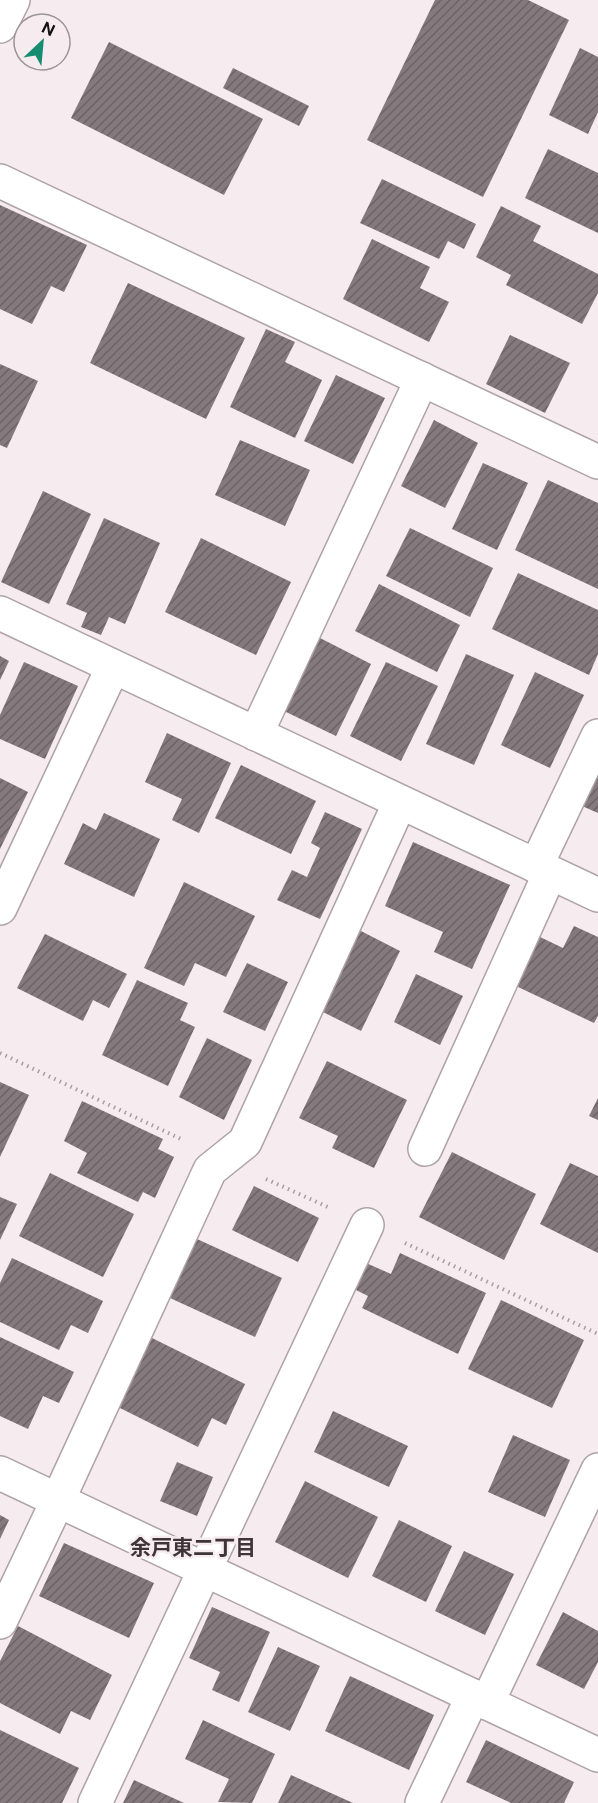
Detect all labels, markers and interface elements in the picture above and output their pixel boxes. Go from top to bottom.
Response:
north arrow [12,12,72,72]
text: N [39,18,58,40]
district label: 余戸東二丁目 [130,1535,256,1560]

